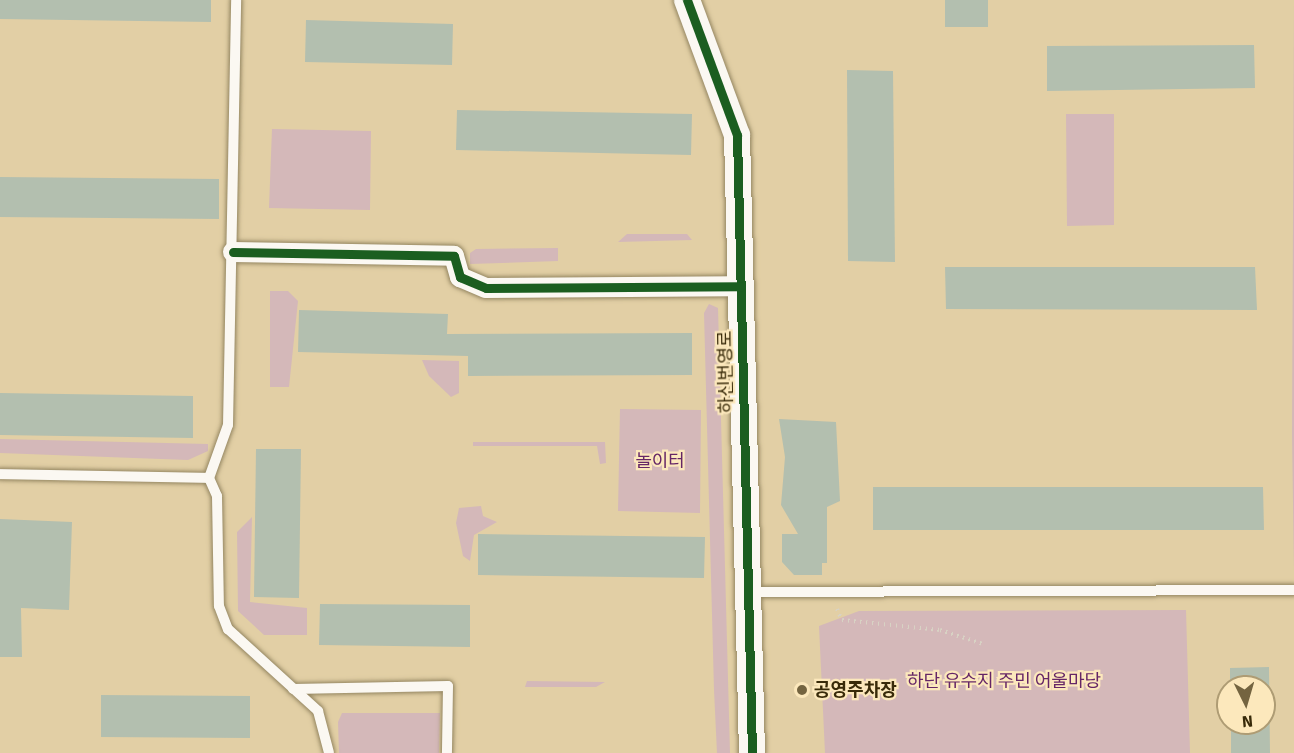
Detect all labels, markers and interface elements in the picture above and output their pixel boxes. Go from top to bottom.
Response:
street label: 하신번영로 [714,330,738,414]
park label: 놀이터 [635,450,685,472]
park label: 하단 유수지 주민 어울마당 [907,670,1101,692]
north arrow [1216,675,1276,735]
place label: 공영주차장 [814,679,897,701]
marker: 공영주차장 [795,683,809,697]
text: N [1241,710,1254,731]

